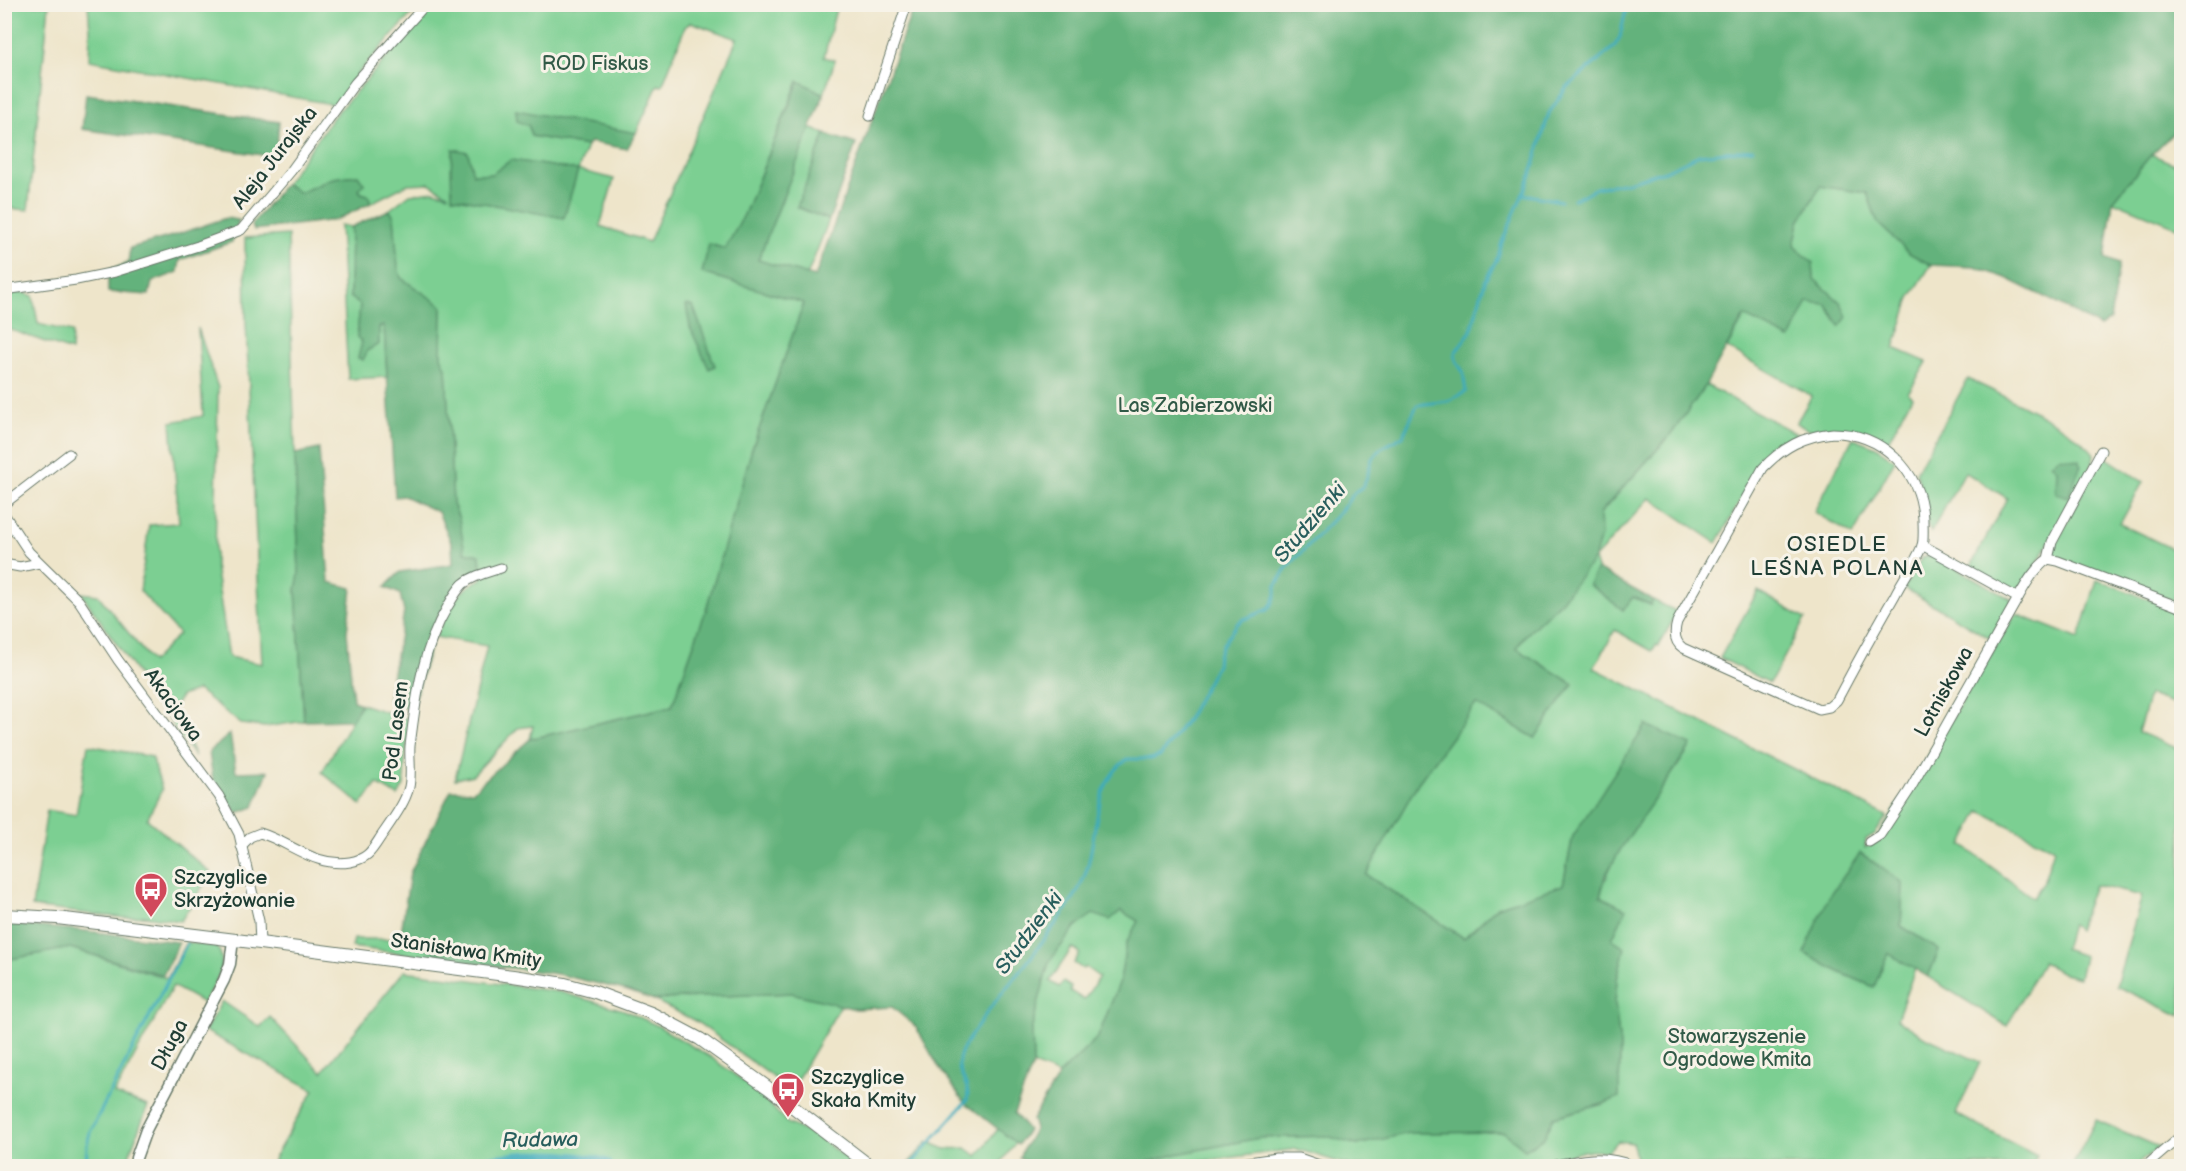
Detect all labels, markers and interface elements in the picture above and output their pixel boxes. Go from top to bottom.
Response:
park label: ROD Fiskus [542,52,648,76]
street label: Aleja Jurajska [227,102,323,214]
park label: Las Zabierzowski [1118,394,1272,418]
water label: Studzienki [1269,477,1352,568]
district label: OSIEDLE LEŚNA POLANA [1750,532,1924,581]
street label: Lotniskowa [1909,643,1979,741]
street label: Akacjowa [139,664,207,746]
street label: Pod Lasem [378,680,414,782]
place label: Szczyglice Skrzyżowanie [174,866,295,913]
bus stop icon: Szczyglice Skrzyżowanie [133,871,169,918]
water label: Studzienki [990,886,1069,979]
street label: Stanisława Kmity [389,929,543,973]
street label: Długa [147,1015,193,1075]
park label: Stowarzyszenie Ogrodowe Kmita [1663,1025,1811,1072]
place label: Szczyglice Skała Kmity [811,1066,916,1113]
bus stop icon: Szczyglice Skała Kmity [770,1071,806,1118]
water label: Rudawa [502,1127,578,1153]

